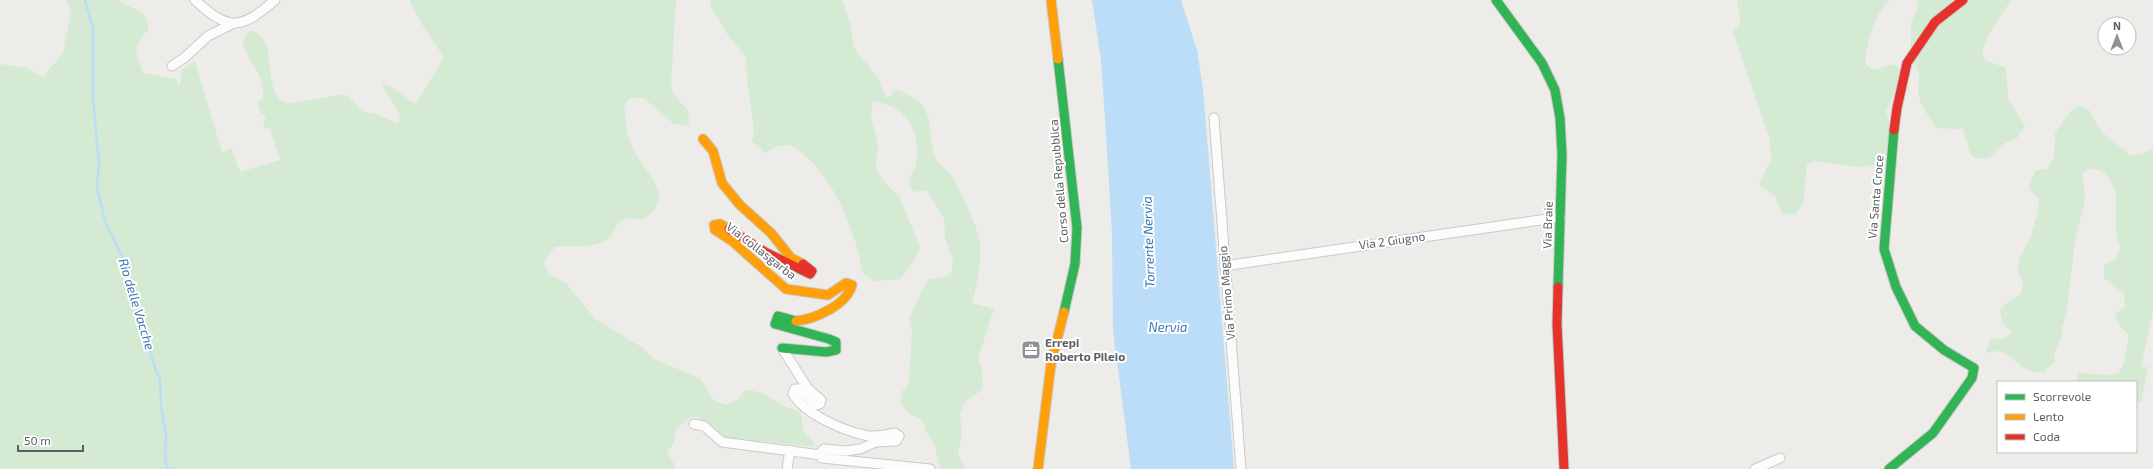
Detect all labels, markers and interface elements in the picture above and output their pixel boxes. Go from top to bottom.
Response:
north arrow [2097,16,2137,56]
text: N [2113,19,2121,32]
street label: Corso della Repubblica [1046,119,1070,243]
street label: Via Santa Croce [1864,154,1886,239]
water label: Torrente Nervia [1138,196,1158,288]
street label: Via Braie [1539,201,1555,249]
street label: Via Collasgarba [724,219,799,282]
street label: Via 2 Giugno [1358,228,1426,252]
street label: Via Primo Maggio [1215,245,1237,341]
water label: Rio delle Vacche [115,256,159,352]
water label: Nervia [1149,319,1187,335]
place label: Errepi Roberto Pileio [1045,335,1125,363]
office icon: Errepi Roberto Pileio [1020,339,1042,361]
legend [1997,381,2137,453]
text: Scorrevole [2033,389,2091,403]
text: Lento [2033,409,2064,423]
scale bar [18,427,83,453]
text: Coda [2033,429,2060,443]
text: 50 m [24,433,51,447]

